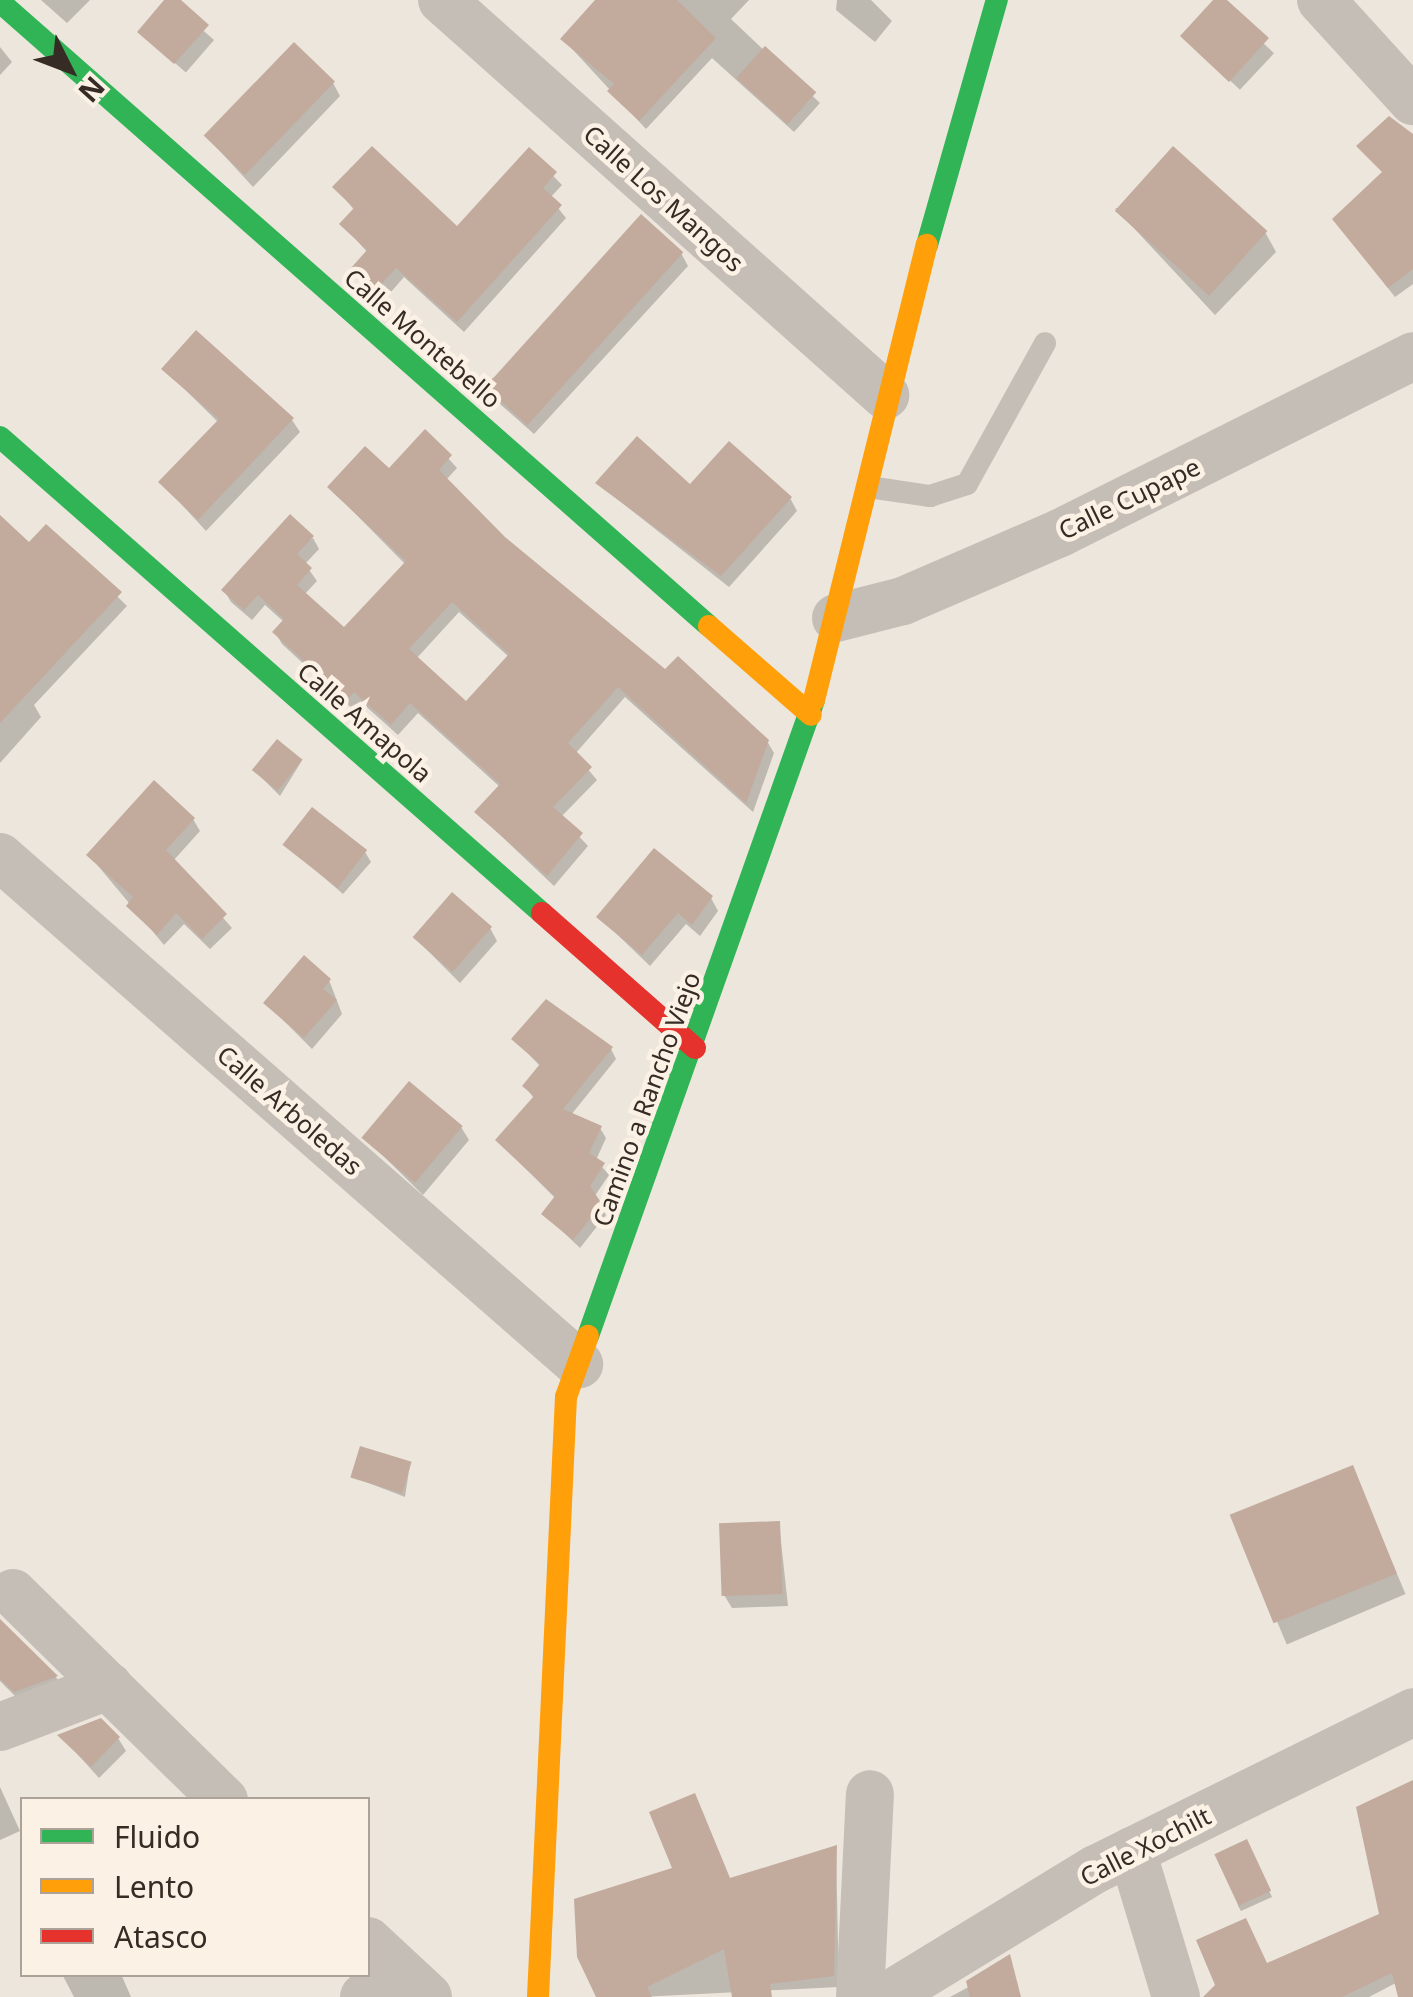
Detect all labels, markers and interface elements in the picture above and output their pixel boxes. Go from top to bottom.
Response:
north arrow [20,20,120,120]
text: N [71,69,114,111]
street label: Calle Los Mangos [578,118,750,278]
street label: Calle Montebello [339,262,507,414]
street label: Calle Cupape [1053,451,1205,545]
street label: Calle Amapola [292,656,438,788]
street label: Camino a Rancho Viejo [586,968,706,1230]
street label: Calle Arboledas [211,1039,369,1181]
legend [20,1797,370,1977]
street label: Calle Xochilt [1075,1800,1215,1892]
text: Fluido [114,1816,200,1857]
text: Lento [114,1866,194,1907]
text: Atasco [114,1916,208,1957]

